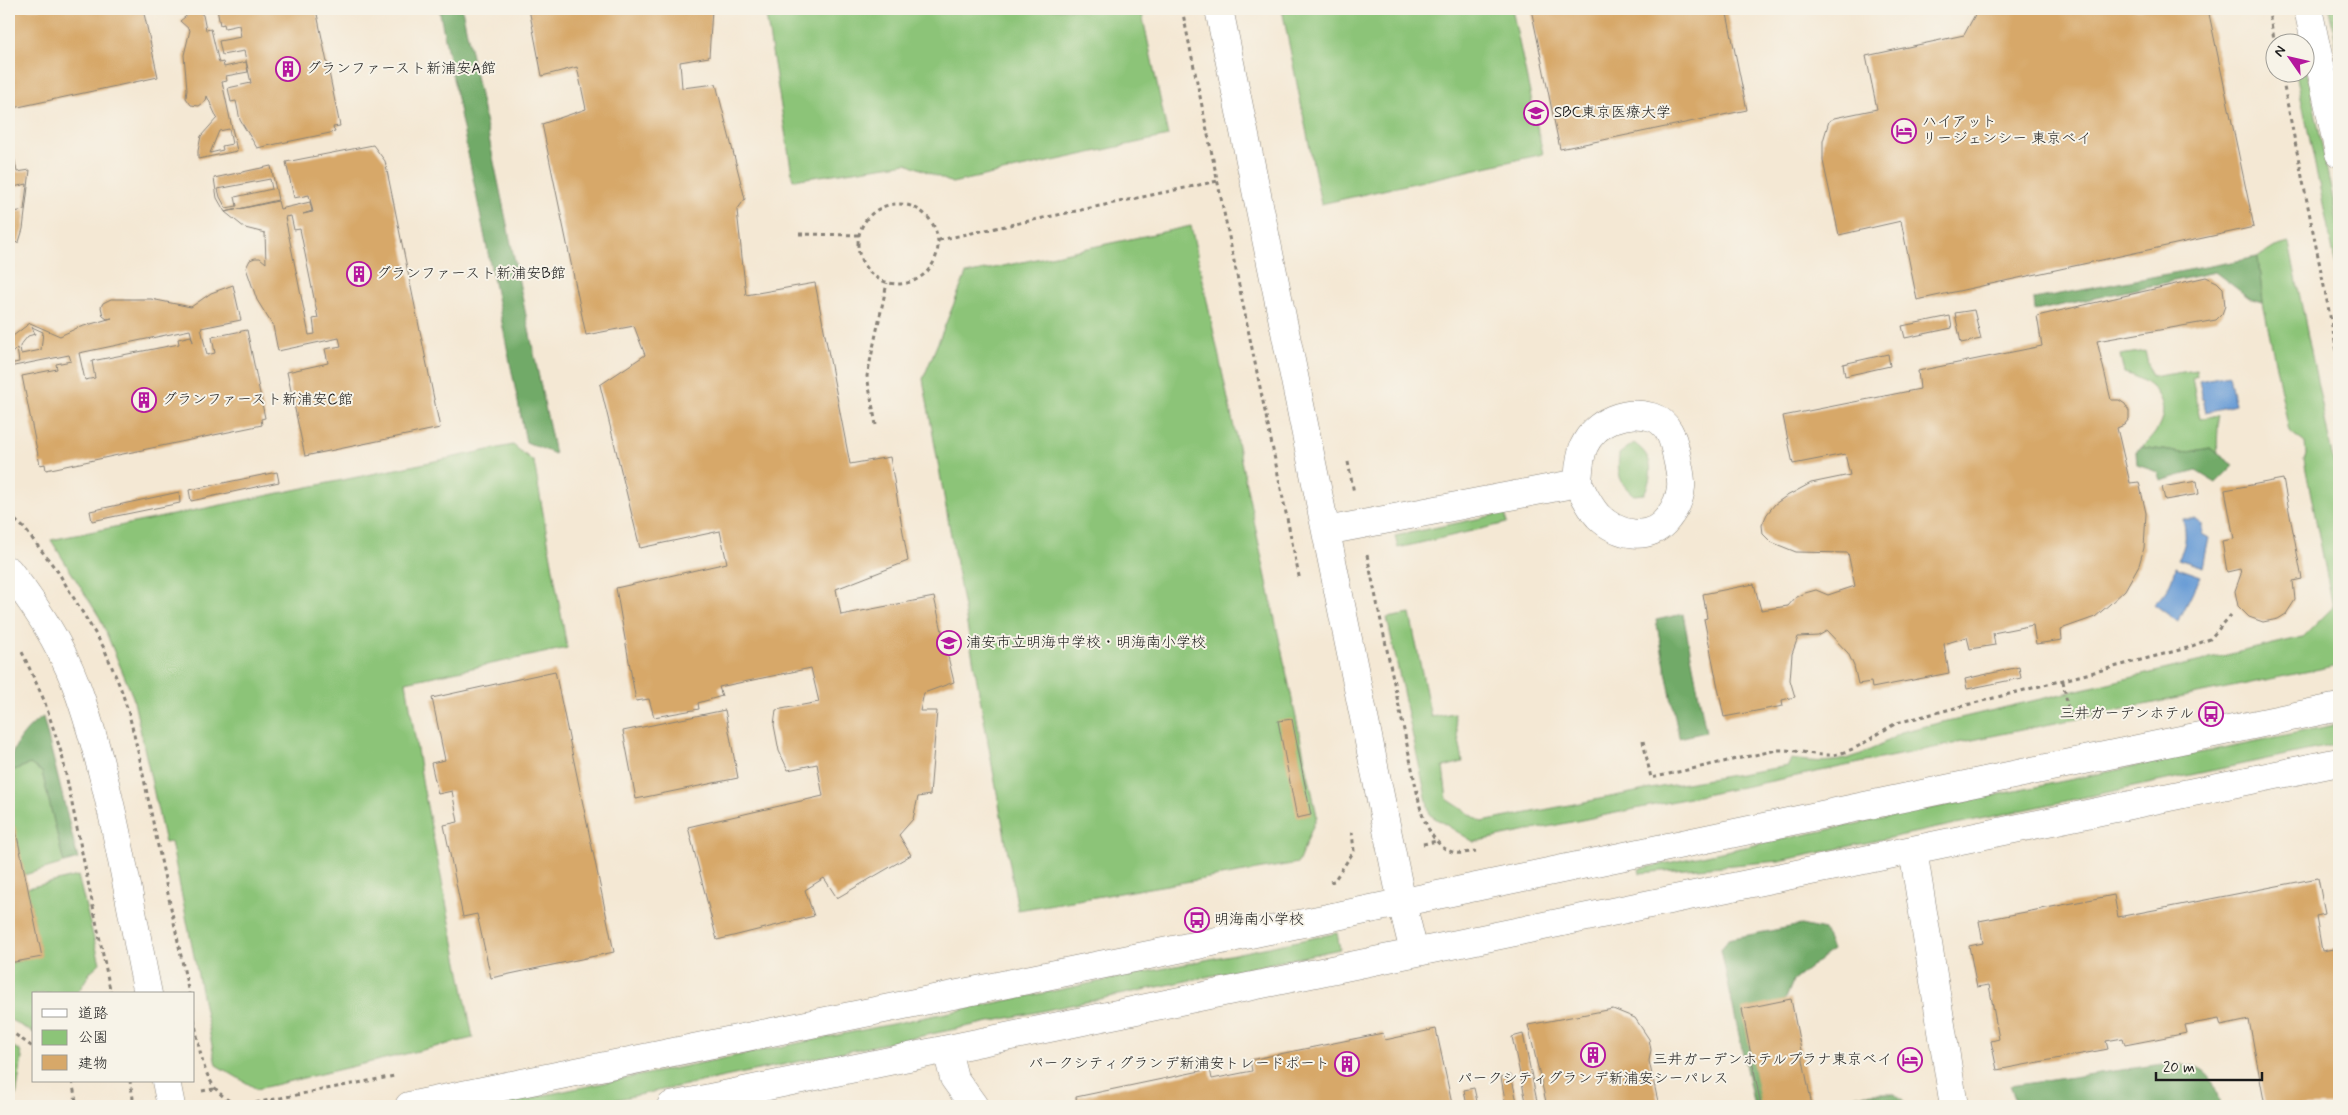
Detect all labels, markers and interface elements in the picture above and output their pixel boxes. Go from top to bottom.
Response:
north arrow [2266,32,2316,82]
text: N [2270,42,2290,60]
building icon: グランファースト新浦安A館 [275,56,301,82]
place label: グランファースト新浦安A館 [306,59,496,79]
school or university icon: SBC東京医療大学 [1523,100,1549,126]
place label: SBC東京医療大学 [1554,103,1671,123]
place label: ハイアット リージェンシー 東京ベイ [1922,112,2091,149]
hotel icon: ハイアット リージェンシー 東京ベイ [1891,118,1917,144]
building icon: グランファースト新浦安B館 [346,261,372,287]
place label: グランファースト新浦安B館 [376,264,566,284]
building icon: グランファースト新浦安C館 [131,387,157,413]
place label: グランファースト新浦安C館 [162,390,353,410]
school or university icon: 浦安市立明海中学校・明海南小学校 [936,630,962,656]
place label: 浦安市立明海中学校・明海南小学校 [966,633,1206,653]
bus stop icon: 三井ガーデンホテル [2198,701,2224,727]
place label: 三井ガーデンホテル [2060,704,2194,724]
bus stop icon: 明海南小学校 [1184,907,1210,933]
place label: 明海南小学校 [1214,910,1304,930]
legend [32,992,195,1082]
text: 道路 [78,1004,108,1024]
text: 公園 [78,1028,108,1048]
building icon: パークシティグランデ新浦安シーパレス [1580,1042,1606,1068]
hotel icon: 三井ガーデンホテルプラナ東京ベイ [1897,1047,1923,1073]
place label: 三井ガーデンホテルプラナ東京ベイ [1653,1050,1892,1070]
scale bar [2156,1050,2262,1082]
building icon: パークシティグランデ新浦安トレードポート [1334,1051,1360,1077]
text: 建物 [78,1054,108,1074]
place label: パークシティグランデ新浦安トレードポート [1028,1054,1330,1074]
text: 20 m [2163,1058,2195,1078]
place label: パークシティグランデ新浦安シーパレス [1458,1069,1728,1089]

